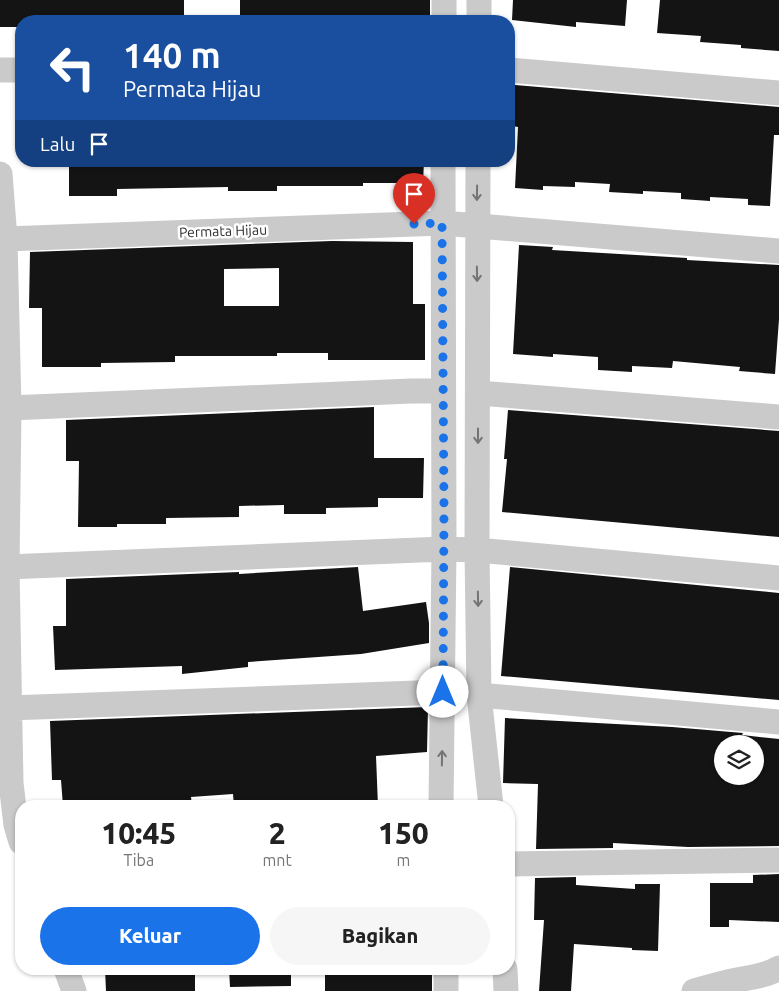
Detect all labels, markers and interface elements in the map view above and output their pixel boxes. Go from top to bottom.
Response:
icon: left [40,35,105,100]
text: 140 m [123,35,221,75]
text: Permata Hijau [123,76,261,101]
icon: arrive [85,130,113,158]
text: Lalu [40,133,75,155]
pin [393,173,435,224]
icon: arrive [400,180,428,208]
one-way arrow [472,184,482,201]
street label: Permata Hijau [179,221,267,241]
one-way arrow [472,266,482,282]
one-way arrow [473,428,483,444]
one-way arrow [473,590,483,607]
position arrow [416,665,468,717]
map controls [714,735,764,785]
button: layers [714,735,764,785]
one-way arrow [437,750,446,766]
text: 10:45 [101,816,176,850]
text: 2 [269,816,286,850]
text: 150 [378,816,429,850]
text: Tiba [123,851,154,869]
text: mnt [263,851,292,869]
text: m [396,851,410,869]
button: Keluar [40,907,260,965]
button: Bagikan [270,907,490,965]

